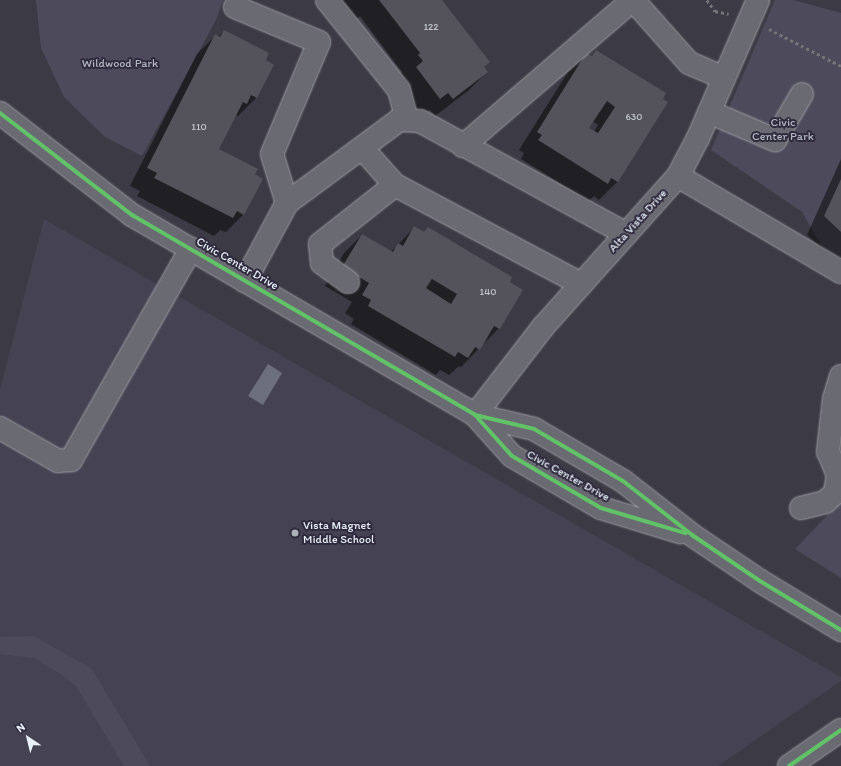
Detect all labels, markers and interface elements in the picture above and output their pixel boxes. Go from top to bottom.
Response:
house number: 122 [423,21,439,33]
park label: Wildwood Park [82,57,158,71]
house number: 630 [626,111,642,123]
park label: Civic Center Park [752,116,814,144]
house number: 110 [191,121,207,133]
street label: Alta Vista Drive [606,186,670,256]
street label: Civic Center Drive [193,235,281,293]
house number: 140 [480,286,496,298]
street label: Civic Center Drive [524,447,612,505]
place label: Vista Magnet Middle School [303,519,374,547]
marker: Vista Magnet Middle School [290,528,300,538]
north arrow [8,718,48,758]
text: N [14,720,28,735]

